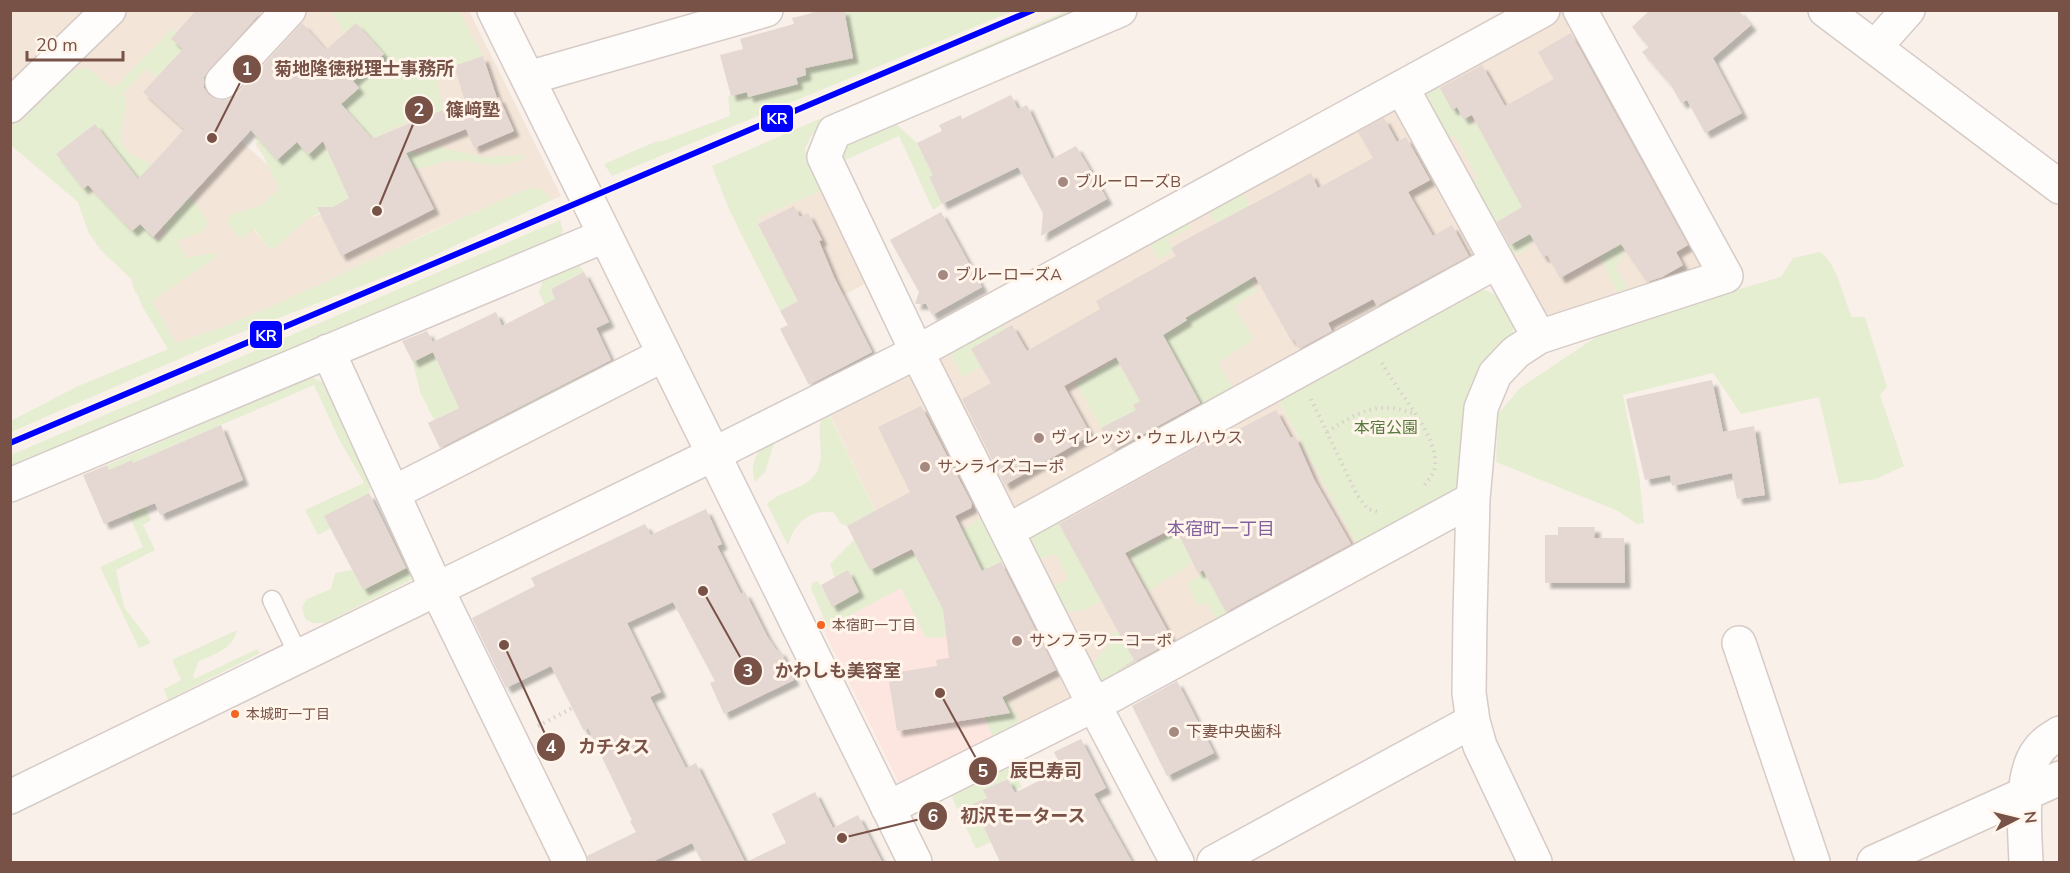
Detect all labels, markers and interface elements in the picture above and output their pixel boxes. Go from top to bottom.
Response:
scale bar [27,24,123,62]
text: 20 m [36,33,78,57]
callout: 菊地隆徳税理士事務所 [232,51,466,87]
text: 1 [242,57,252,81]
text: 菊地隆徳税理士事務所 [274,57,454,81]
callout: 篠﨑塾 [404,92,512,128]
text: 2 [414,98,424,122]
text: 篠﨑塾 [446,98,500,122]
line badge: KR [760,104,794,133]
text: KR [766,108,788,130]
place label: ブルーローズB [1075,171,1181,193]
marker: ブルーローズB [1056,175,1070,189]
place label: ブルーローズA [955,264,1062,286]
marker: ブルーローズA [936,268,950,282]
line badge: KR [249,320,283,349]
text: KR [255,325,277,347]
park label: 本宿公園 [1354,417,1418,439]
place label: ヴィレッジ・ウェルハウス [1051,427,1243,449]
marker: ヴィレッジ・ウェルハウス [1032,431,1046,445]
place label: サンライズコーポ [937,456,1065,478]
marker: サンライズコーポ [918,460,932,474]
district label: 本宿町一丁目 [1167,517,1275,541]
place label: 本宿町一丁目 [832,616,916,635]
marker: 本宿町一丁目 [815,619,827,631]
place label: サンフラワーコーポ [1029,630,1173,652]
marker: サンフラワーコーポ [1010,634,1024,648]
callout: かわしも美容室 [733,653,913,689]
text: 3 [743,659,753,683]
text: かわしも美容室 [775,659,901,683]
place label: 本城町一丁目 [246,705,330,724]
marker: 本城町一丁目 [229,708,241,720]
place label: 下妻中央歯科 [1186,721,1282,743]
marker: 下妻中央歯科 [1167,725,1181,739]
callout: カチタス [536,729,662,765]
text: 4 [546,735,557,759]
text: カチタス [578,735,650,759]
callout: 辰巳寿司 [968,753,1094,789]
text: 5 [978,759,989,783]
text: 辰巳寿司 [1010,759,1082,783]
north arrow [1986,789,2046,849]
callout: 初沢モータース [918,798,1098,834]
text: 6 [928,804,939,828]
text: 初沢モータース [960,804,1086,828]
text: N [2018,810,2042,825]

